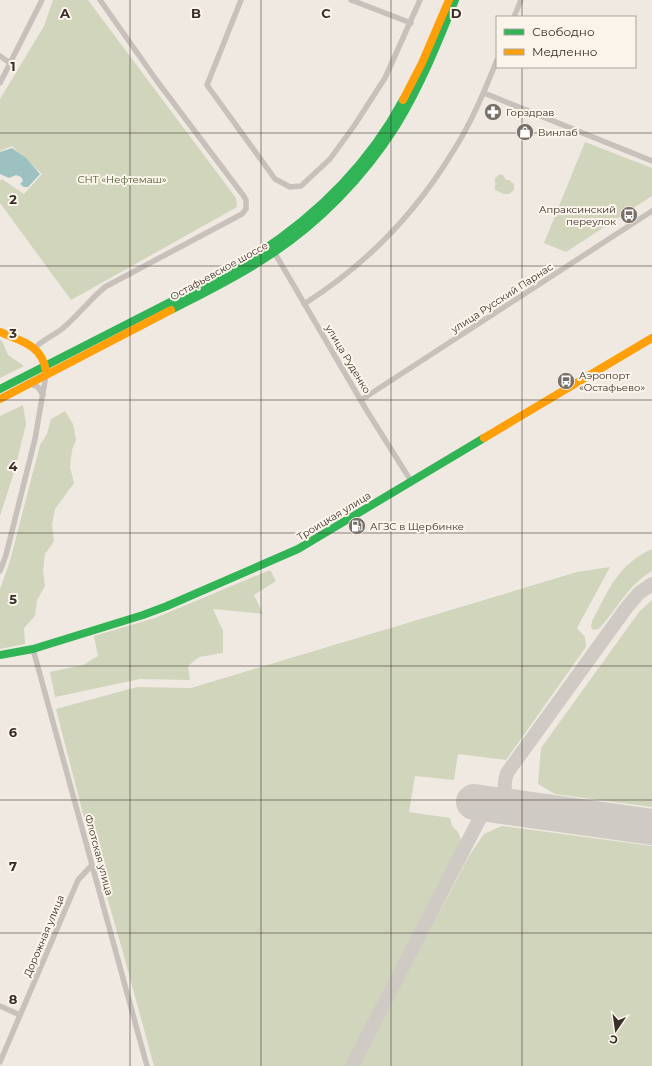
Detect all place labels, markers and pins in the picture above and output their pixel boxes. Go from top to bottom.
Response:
pharmacy icon: Горздрав [483,102,503,122]
place label: Горздрав [506,106,554,119]
shop icon: Винлаб [515,122,535,142]
place label: Винлаб [538,126,578,139]
place label: Апраксинский переулок [539,203,616,228]
bus stop icon: Апраксинский переулок [619,205,639,225]
place label: Аэропорт «Остафьево» [579,369,645,394]
bus stop icon: Аэропорт «Остафьево» [556,371,576,391]
fuel station icon: АГЗС в Щербинке [347,516,367,536]
place label: АГЗС в Щербинке [370,520,464,533]

